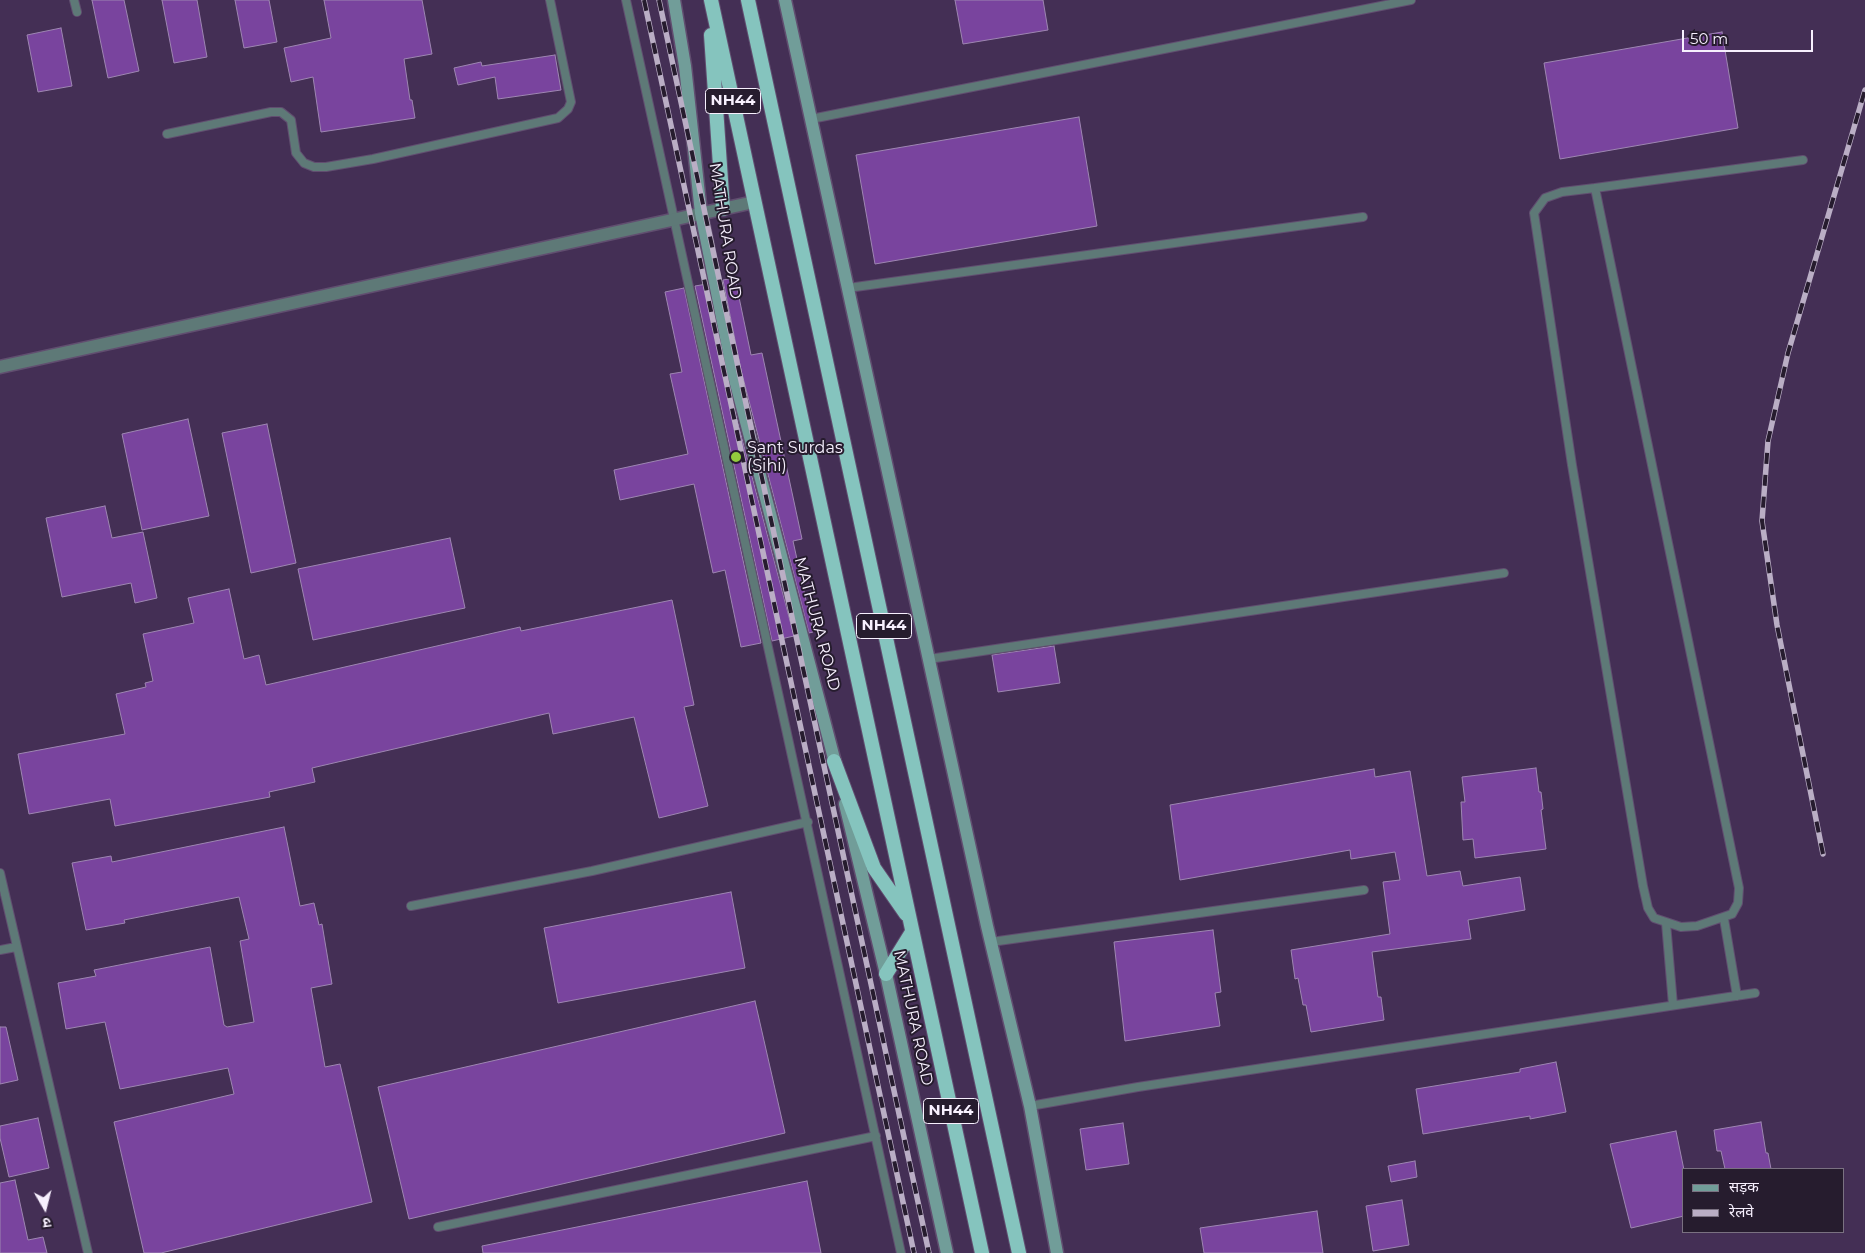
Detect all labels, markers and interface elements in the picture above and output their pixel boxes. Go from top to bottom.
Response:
scale bar [1685,20,1816,52]
text: 50 m [1690,29,1728,48]
road number: NH44 [706,88,760,114]
street label: MATHURA ROAD [705,161,745,301]
place label: Sant Surdas (Sihi) [747,438,843,476]
marker: Sant Surdas (Sihi) [729,450,743,464]
street label: MATHURA ROAD [790,555,844,693]
road number: NH44 [856,614,912,638]
street label: MATHURA ROAD [889,949,937,1087]
road number: NH44 [924,1098,978,1124]
legend [1682,1168,1845,1233]
text: सड़क [1729,1177,1759,1196]
north arrow [20,1183,70,1233]
text: रेलवे [1729,1202,1754,1221]
text: उ [42,1213,52,1232]

